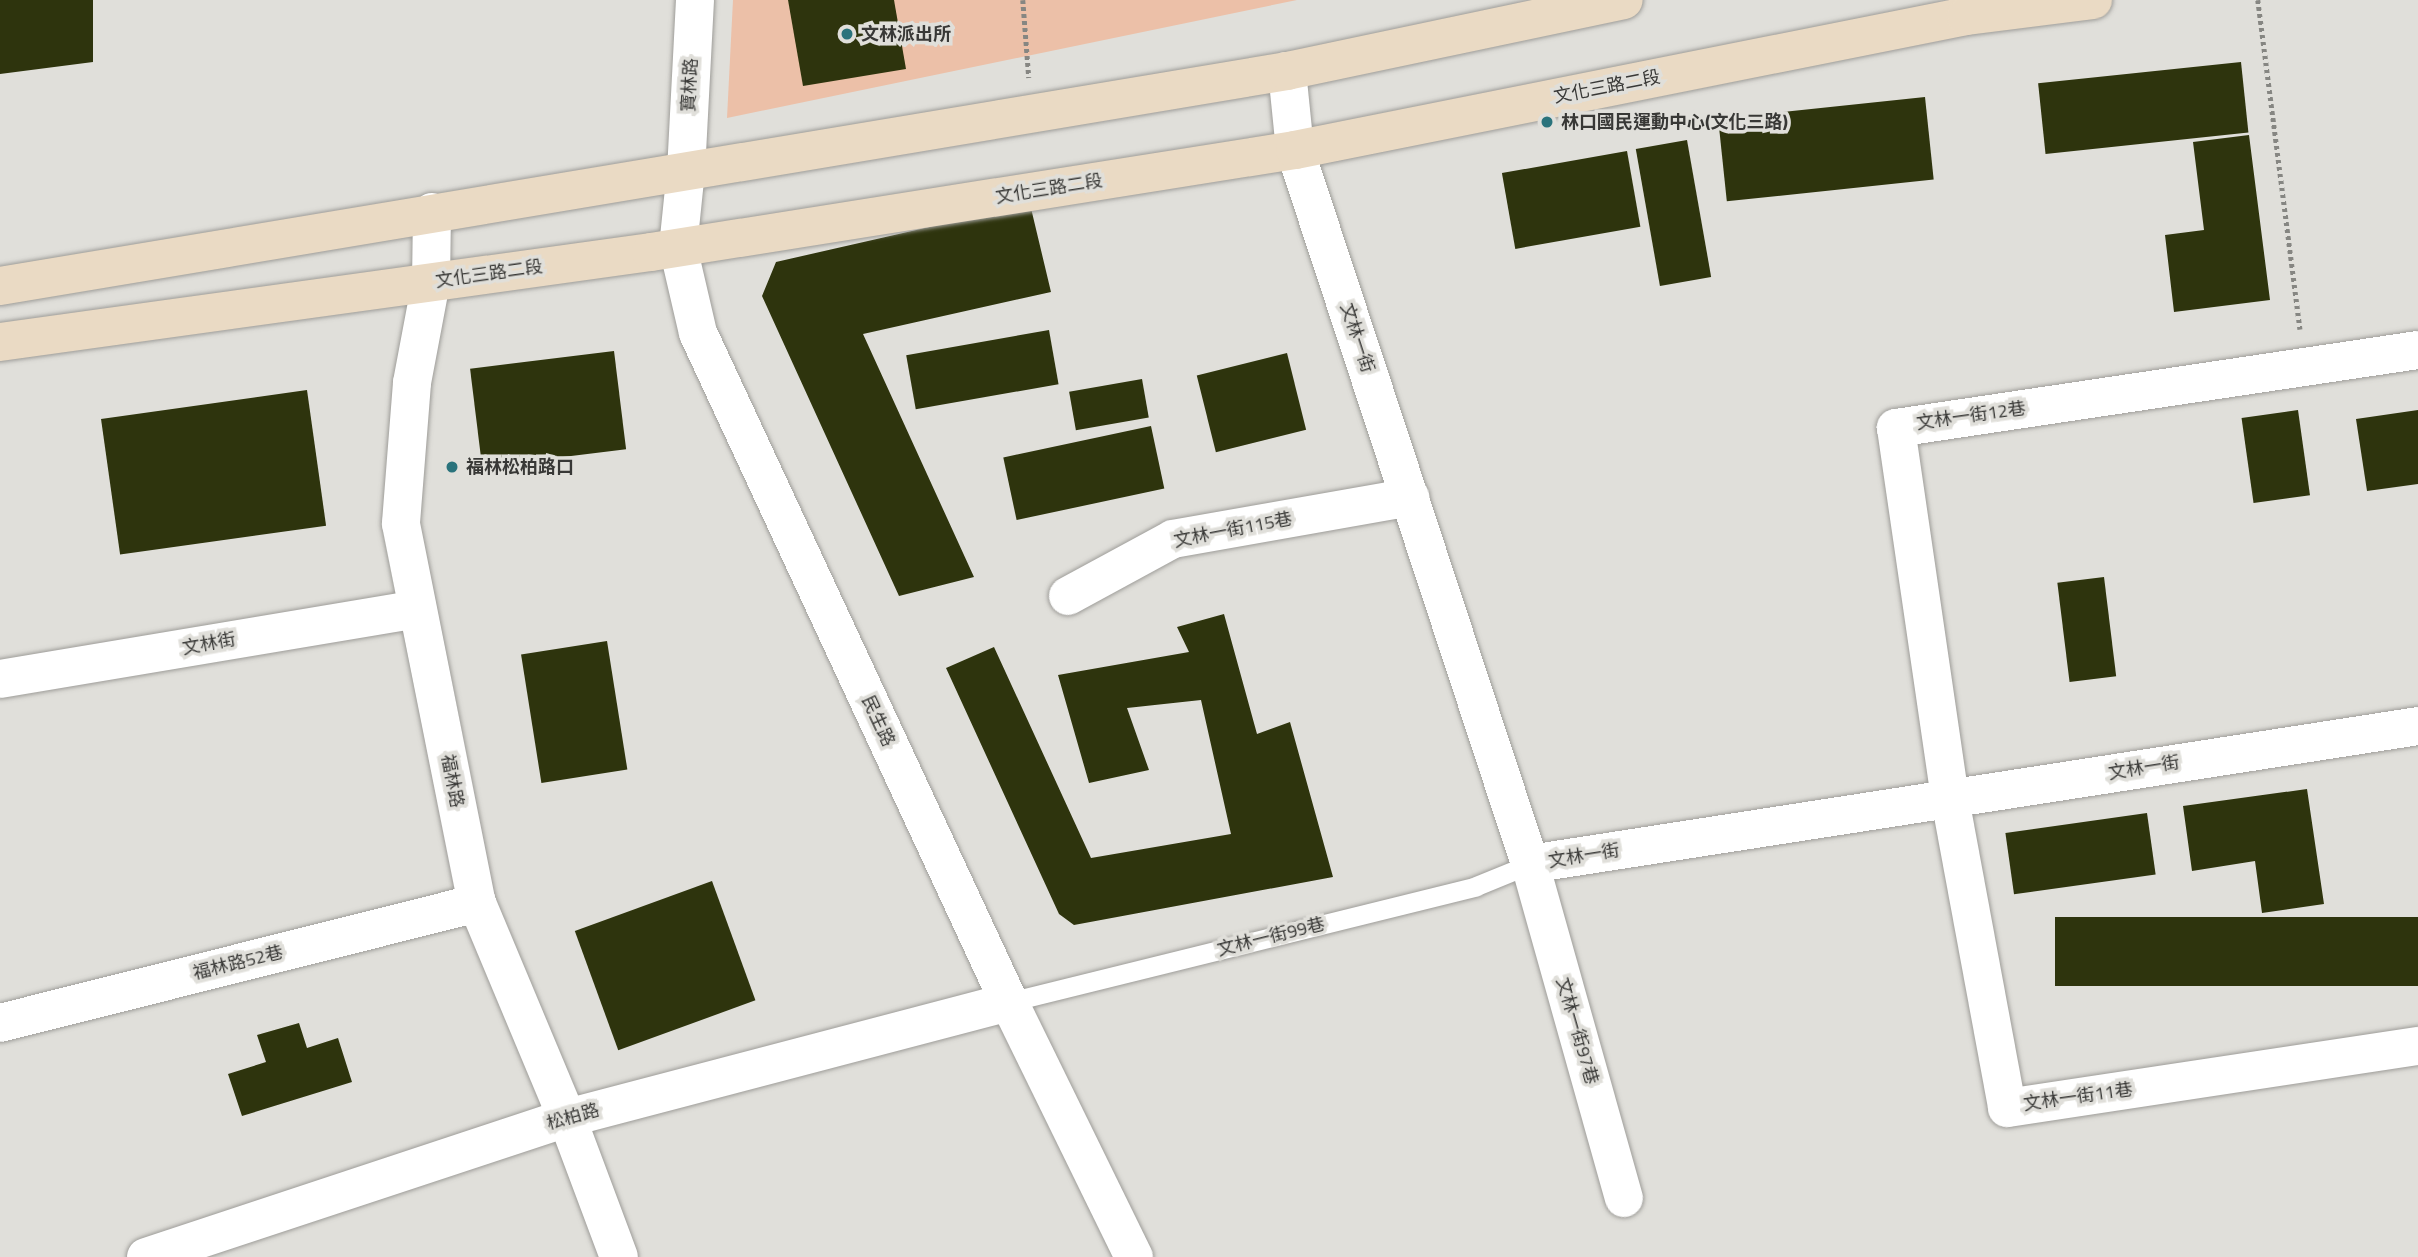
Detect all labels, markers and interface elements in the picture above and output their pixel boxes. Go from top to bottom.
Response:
place label: 文林派出所 [861,23,951,45]
marker: 文林派出所 [839,26,855,42]
street label: 寶林路 [678,57,702,113]
street label: 文化三路二段 [1552,66,1662,108]
place label: 林口國民運動中心(文化三路) [1561,111,1788,133]
marker: 林口國民運動中心(文化三路) [1539,114,1555,130]
street label: 文化三路二段 [994,170,1104,208]
street label: 文化三路二段 [434,256,544,292]
street label: 文林一街 [1336,300,1378,376]
street label: 文林一街12巷 [1915,398,2027,434]
place label: 福林松柏路口 [466,456,574,478]
marker: 福林松柏路口 [444,459,460,475]
street label: 文林一街115巷 [1172,508,1294,552]
street label: 文林街 [181,629,237,659]
street label: 民生路 [857,692,899,750]
street label: 福林路 [436,752,468,810]
street label: 文林一街 [2107,752,2181,784]
street label: 文林一街 [1547,840,1621,872]
street label: 文林一街99巷 [1215,913,1327,961]
street label: 福林路52巷 [191,941,285,985]
street label: 文林一街97巷 [1551,975,1603,1087]
street label: 文林一街11巷 [2022,1079,2134,1115]
street label: 松柏路 [544,1099,602,1135]

